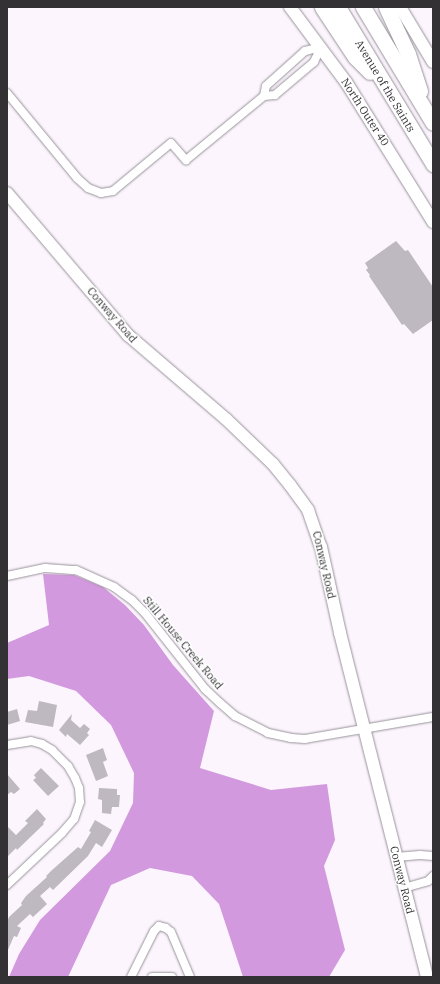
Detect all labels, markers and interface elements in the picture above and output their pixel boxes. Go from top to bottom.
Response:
street label: Avenue of the Saints [352,38,418,134]
street label: North Outer 40 [338,76,392,148]
street label: Conway Road [84,285,140,345]
street label: Conway Road [310,530,338,600]
street label: Still House Creek Road [140,594,226,692]
street label: Conway Road [387,845,417,915]

